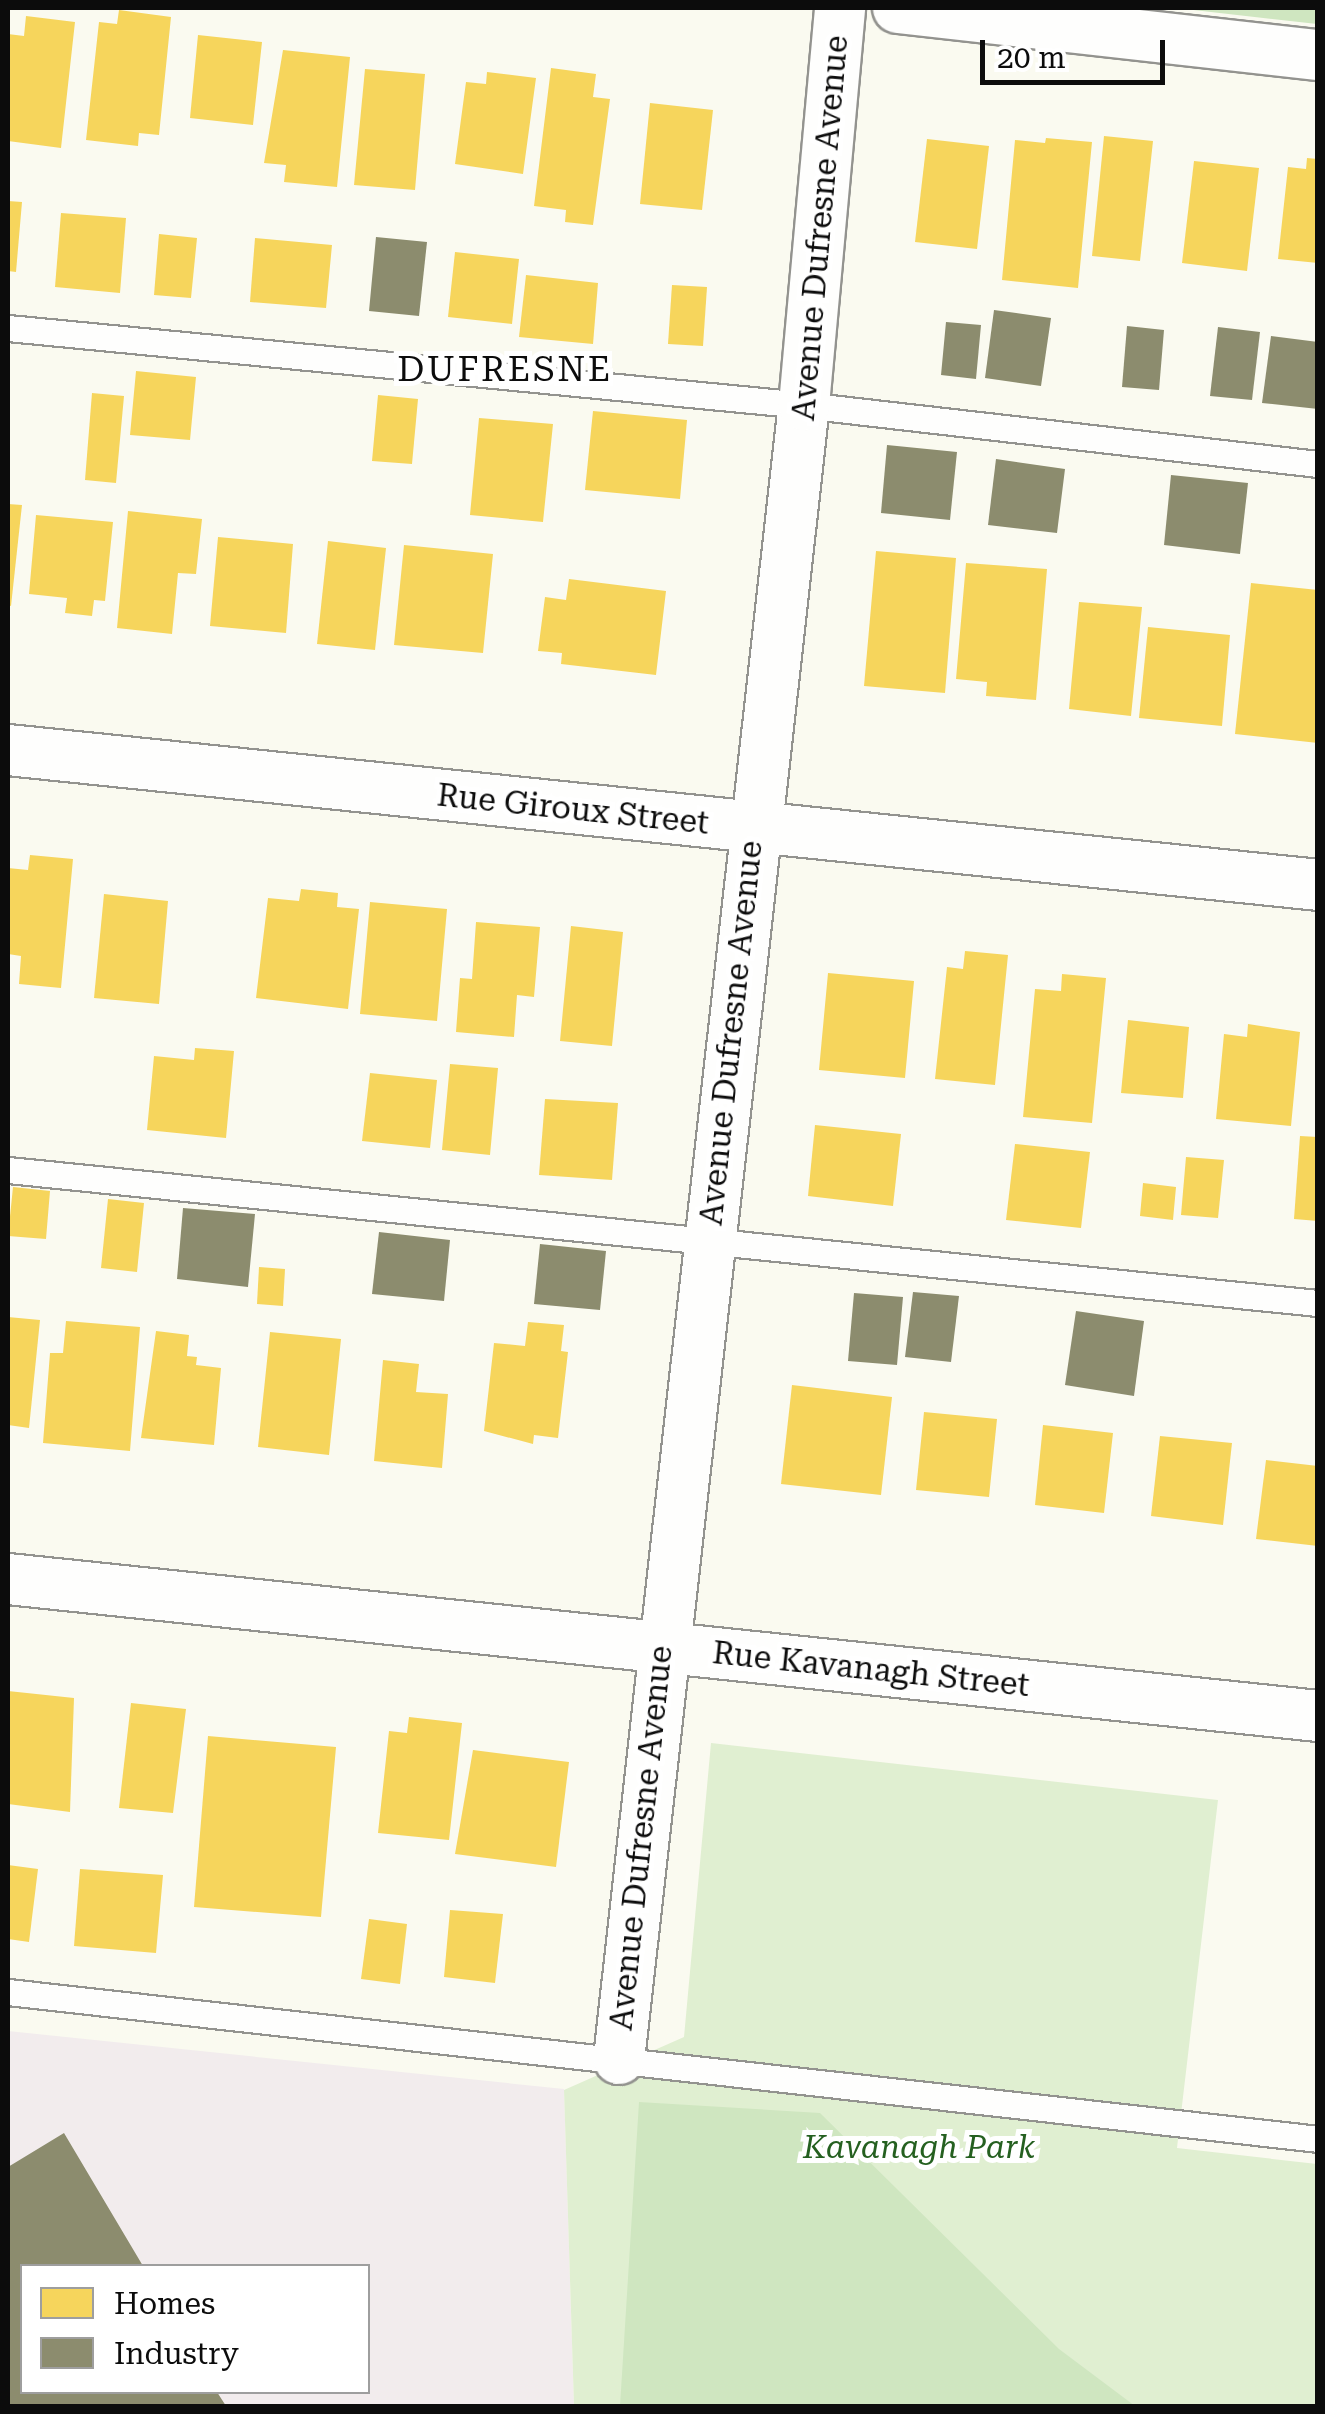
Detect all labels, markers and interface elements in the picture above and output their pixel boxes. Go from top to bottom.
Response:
scale bar [985,20,1170,82]
street label: Avenue Dufresne Avenue [784,34,856,422]
text: 20 m [997,40,1066,75]
district label: DUFRESNE [397,349,613,391]
street label: Rue Giroux Street [435,776,711,842]
street label: Avenue Dufresne Avenue [692,839,770,1227]
street label: Rue Kavanagh Street [711,1633,1031,1705]
street label: Avenue Dufresne Avenue [602,1644,680,2032]
park label: Kavanagh Park [803,2128,1035,2166]
legend [20,2264,370,2394]
text: Homes [114,2286,215,2321]
text: Industry [114,2336,239,2371]

